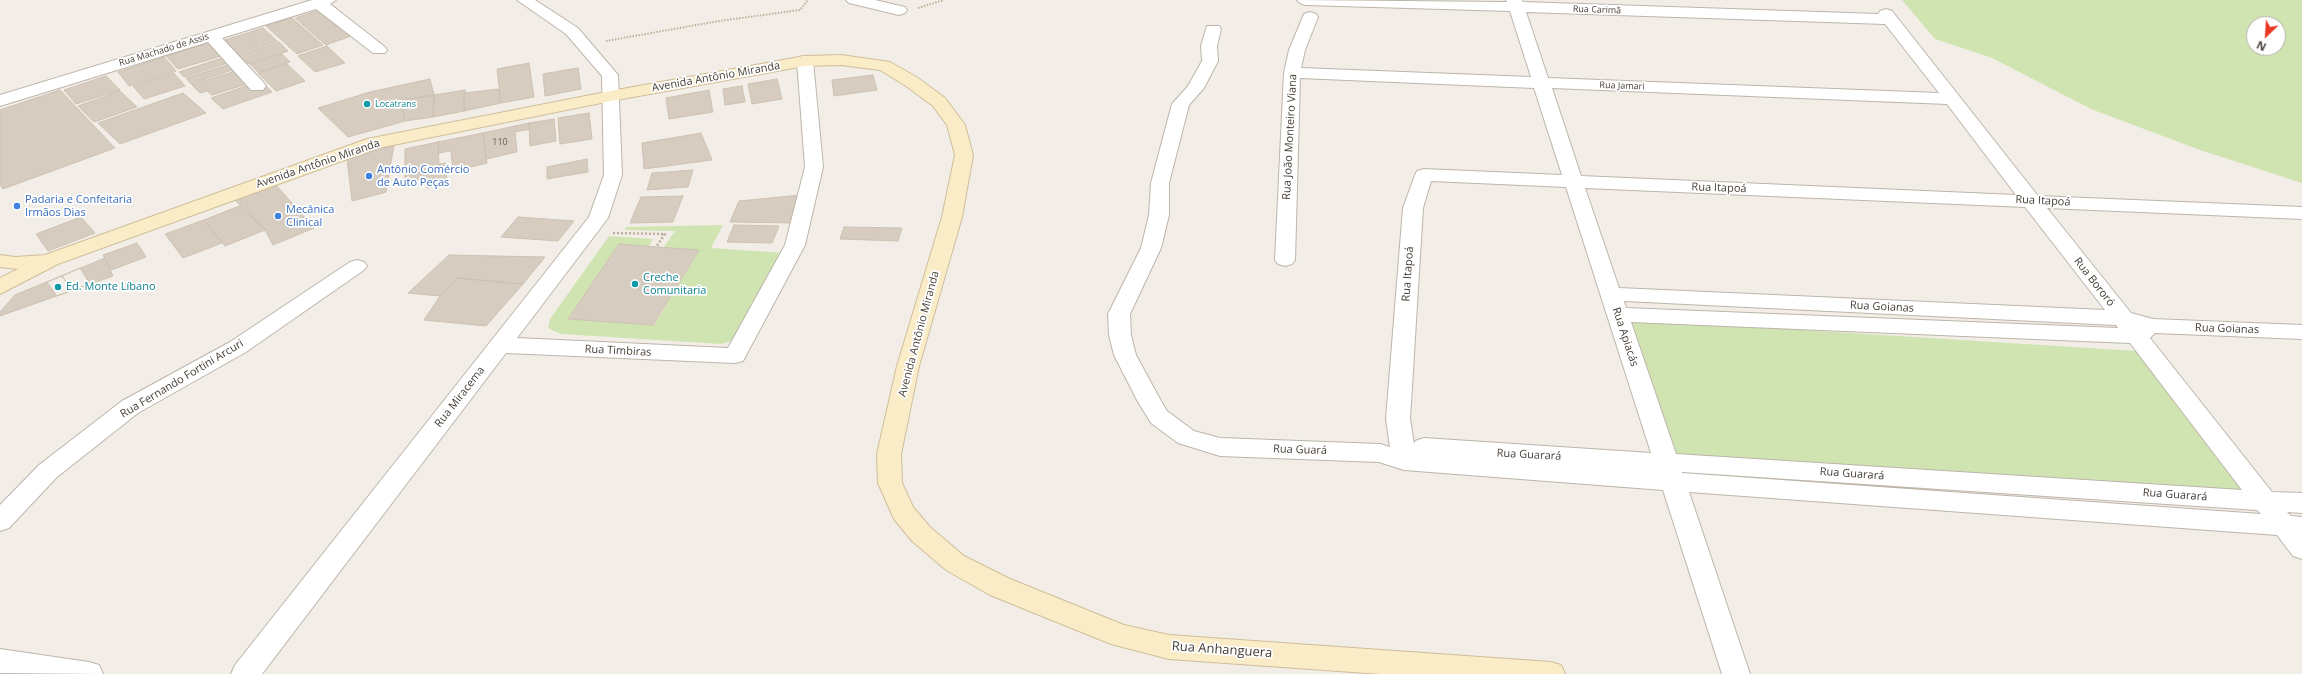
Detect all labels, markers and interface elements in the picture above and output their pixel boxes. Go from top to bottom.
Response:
street label: Rua Carimã [1573,4,1621,16]
north arrow [2246,16,2286,56]
street label: Rua Machado de Assis [118,31,210,69]
text: N [2254,38,2268,55]
street label: Avenida Antônio Miranda [651,59,781,95]
street label: Rua João Monteiro Viana [1280,74,1300,200]
street label: Rua Jamari [1599,80,1645,92]
marker: Locatrans [362,99,372,109]
place label: Locatrans [375,99,416,109]
street label: Avenida Antônio Miranda [254,137,382,191]
house number: 110 [492,137,508,147]
place label: Antônio Comércio de Auto Peças [377,163,469,189]
marker: Antônio Comércio de Auto Peças [364,171,374,181]
street label: Rua Itapoá [1691,180,1747,196]
place label: Padaria e Confeitaria Irmãos Dias [25,193,132,219]
street label: Rua Itapoá [2015,193,2071,209]
marker: Padaria e Confeitaria Irmãos Dias [12,201,22,211]
place label: Mecânica Clinical [286,203,334,229]
marker: Mecânica Clinical [273,211,283,221]
street label: Rua Itapoá [1399,246,1417,302]
street label: Rua Bororó [2071,255,2117,309]
street label: Avenida Antônio Miranda [896,270,942,398]
place label: Creche Comunitaria [643,271,706,297]
marker: Creche Comunitaria [630,279,640,289]
place label: Ed. Monte Líbano [66,280,156,294]
marker: Ed. Monte Líbano [53,282,63,292]
street label: Rua Goianas [1850,299,1914,315]
street label: Rua Apiacás [1609,306,1641,368]
street label: Rua Goianas [2195,321,2259,337]
street label: Rua Fernando Fortini Arcuri [118,337,246,421]
street label: Rua Timbiras [584,343,652,359]
street label: Rua Miracema [432,364,488,430]
street label: Rua Guará [1273,442,1327,458]
street label: Rua Guarará [1496,447,1562,463]
street label: Rua Guarará [1819,465,1885,483]
street label: Rua Guarará [2142,486,2208,504]
street label: Rua Anhanguera [1171,639,1273,661]

